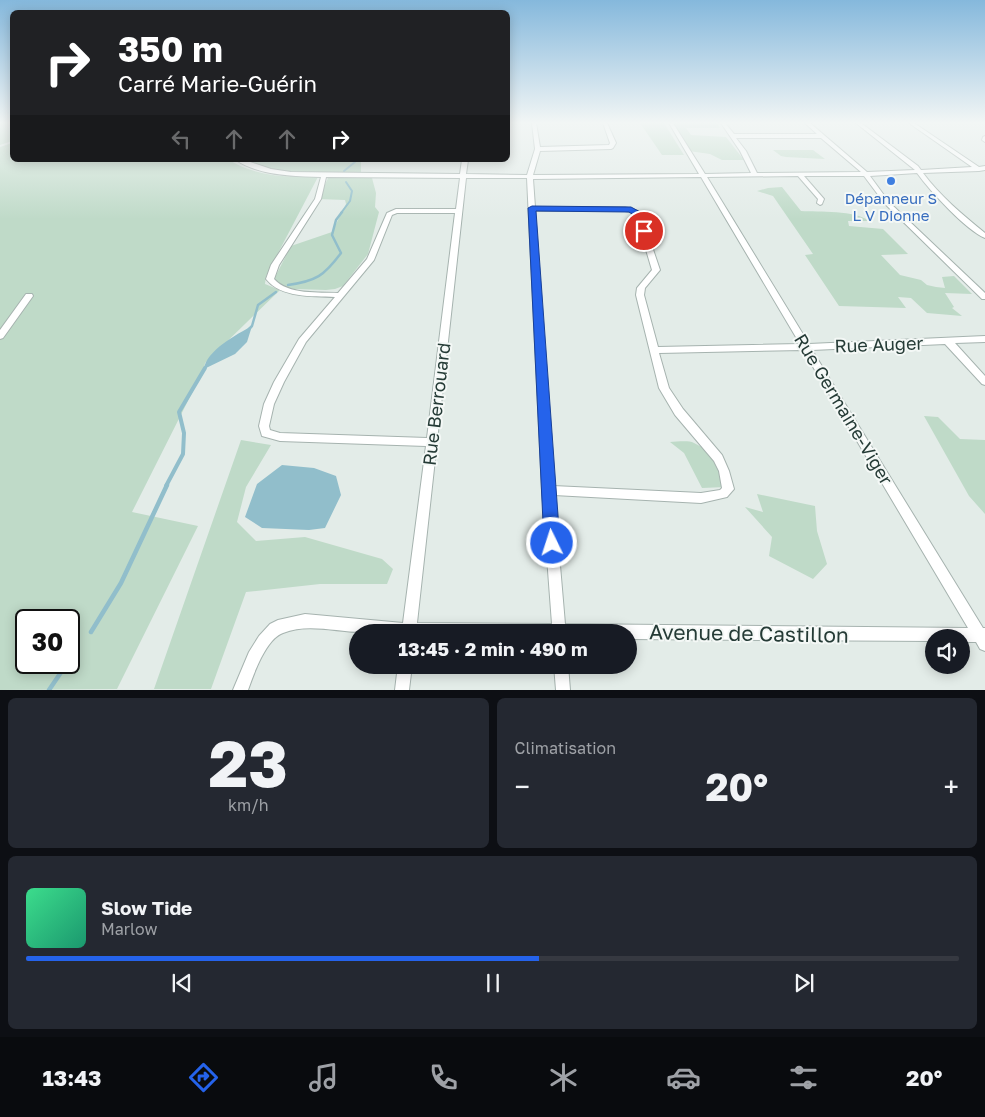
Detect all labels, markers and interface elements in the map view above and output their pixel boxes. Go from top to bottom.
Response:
text: 350 m [118,28,223,70]
icon: right [35,30,100,95]
text: Carré Marie-Guérin [118,70,317,97]
icon: left [167,125,195,153]
icon: ahead [220,125,248,153]
icon: ahead [273,125,301,153]
icon: right [326,125,354,153]
marker: Dépanneur S L V Dionne [885,175,897,187]
place label: Dépanneur S L V Dionne [845,189,937,224]
pin [623,210,665,252]
icon: arrive [630,217,658,245]
street label: Rue Germaine-Viger [790,329,898,489]
street label: Rue Auger [834,331,924,357]
street label: Rue Berrouard [418,341,454,467]
position arrow [525,516,577,568]
speed limit sign: 30 [15,609,80,674]
street label: Avenue de Castillon [649,618,849,648]
map controls [925,629,970,674]
button: sound [925,629,970,674]
text: 13:45 · 2 min · 490 m [398,637,588,660]
text: 23 [209,723,288,801]
text: Climatisation [515,738,616,758]
text: 20° [705,764,768,809]
text: − [515,770,530,803]
text: + [944,770,959,803]
text: km/h [228,795,269,815]
text: Slow Tide [101,896,192,919]
text: Marlow [101,919,157,939]
icon: previous [168,969,196,997]
icon: pause [479,969,507,997]
icon: next [790,969,818,997]
icon: directions [186,1060,221,1095]
icon: music [306,1060,341,1095]
icon: phone [426,1060,461,1095]
icon: climate [546,1060,581,1095]
icon: car [666,1060,701,1095]
icon: filters [786,1060,821,1095]
text: 13:43 [42,1064,101,1091]
text: 20° [906,1064,942,1091]

